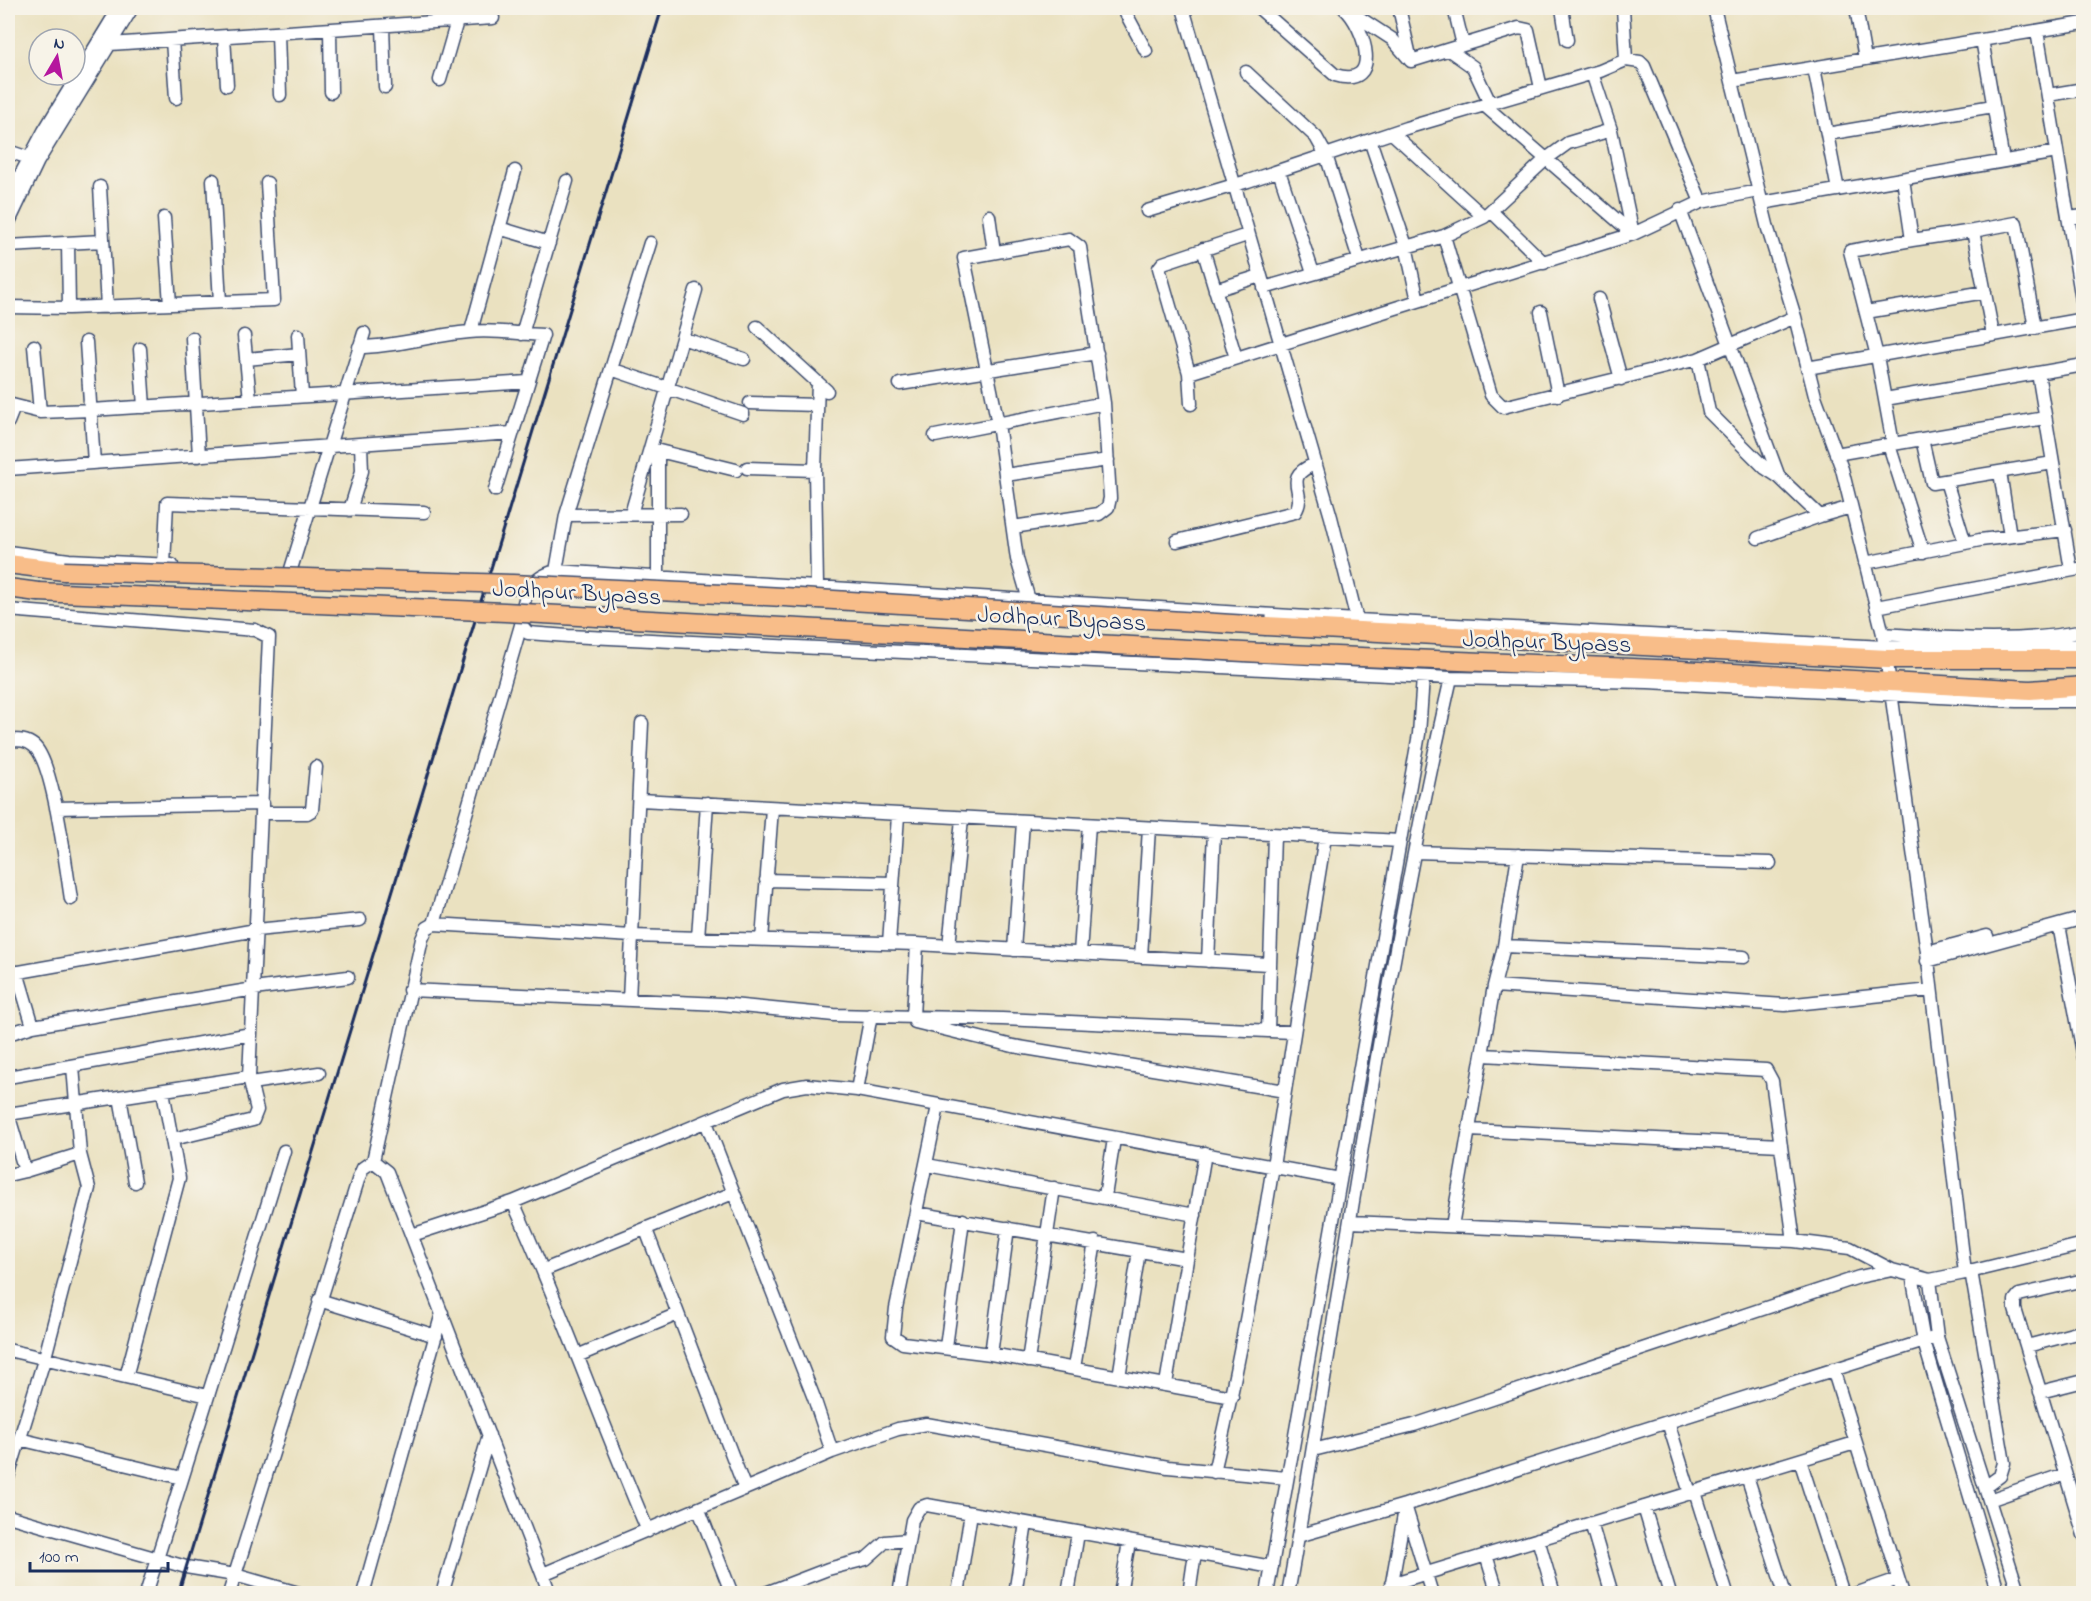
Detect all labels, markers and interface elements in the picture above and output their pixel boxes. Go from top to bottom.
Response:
north arrow [27,27,87,87]
text: N [52,31,67,57]
street label: Jodhpur Bypass [491,573,662,617]
street label: Jodhpur Bypass [976,599,1147,643]
street label: Jodhpur Bypass [1462,623,1632,665]
scale bar [30,1535,168,1573]
text: 100 m [39,1545,79,1571]

